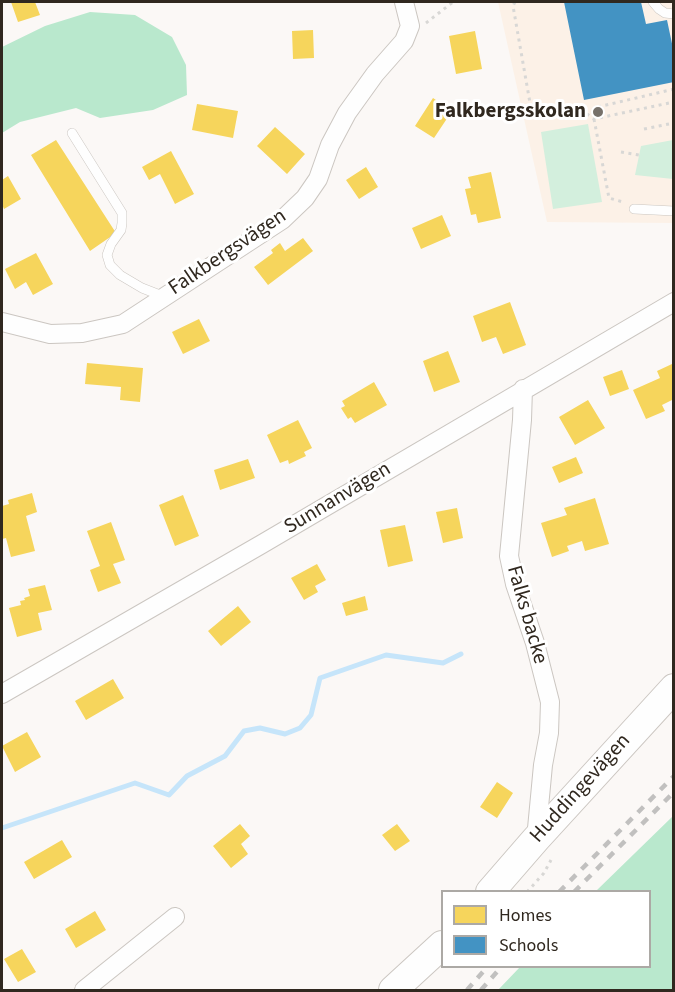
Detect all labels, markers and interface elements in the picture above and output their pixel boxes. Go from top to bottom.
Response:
place label: Falkbergsskolan [435,99,586,125]
marker: Falkbergsskolan [591,105,605,119]
street label: Falkbergsvägen [164,204,292,302]
street label: Sunnanvägen [280,457,396,541]
street label: Falks backe [500,563,552,667]
street label: Huddingevägen [525,729,637,849]
legend [441,890,651,968]
text: Homes [499,903,552,928]
text: Schools [499,933,558,958]

